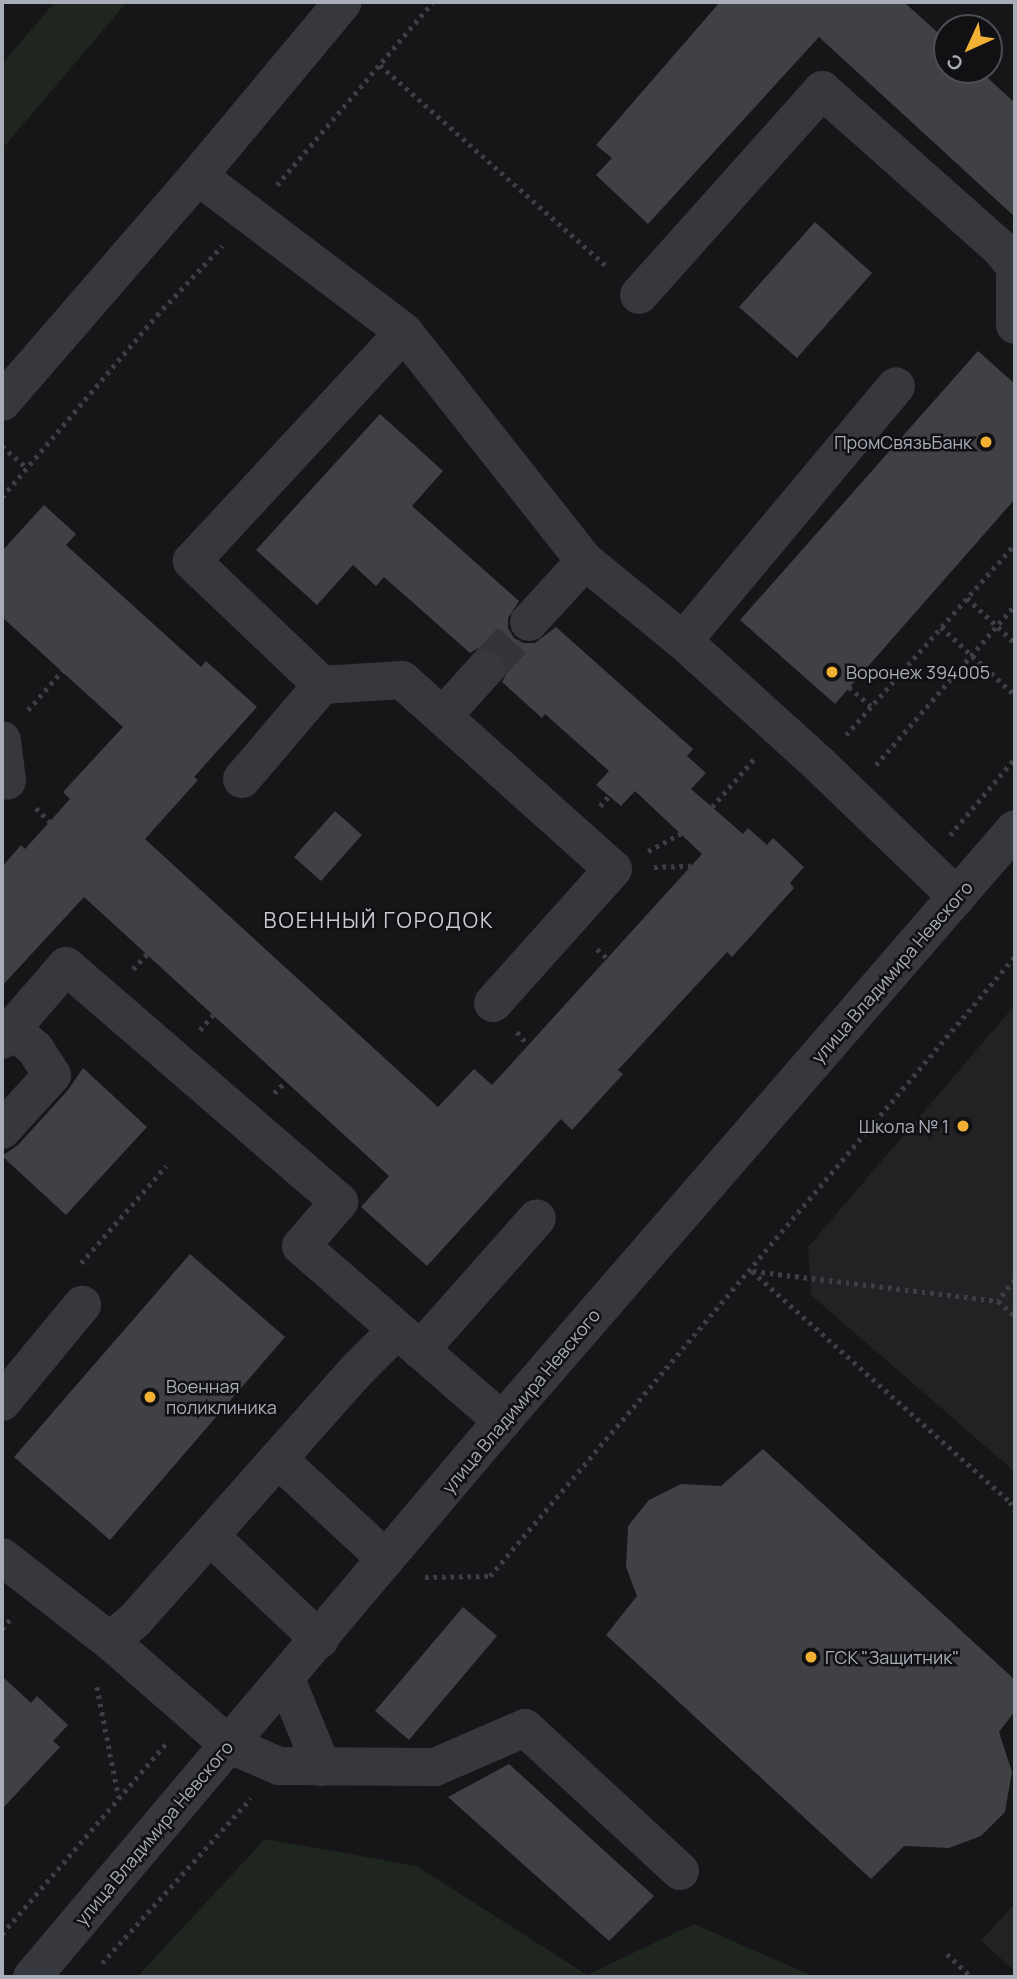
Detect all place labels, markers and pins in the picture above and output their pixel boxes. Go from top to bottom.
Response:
place label: ПромСвязьБанк [834,431,972,453]
marker: ПромСвязьБанк [978,434,994,450]
place label: Воронеж 394005 [846,661,990,683]
marker: Воронеж 394005 [824,664,840,680]
place label: Школа № 1 [859,1115,949,1137]
marker: Школа № 1 [955,1118,971,1134]
place label: Военная поликлиника [166,1376,277,1418]
marker: Военная поликлиника [140,1387,160,1407]
place label: ГСК "Защитник" [825,1646,960,1668]
marker: ГСК "Защитник" [803,1649,819,1665]

